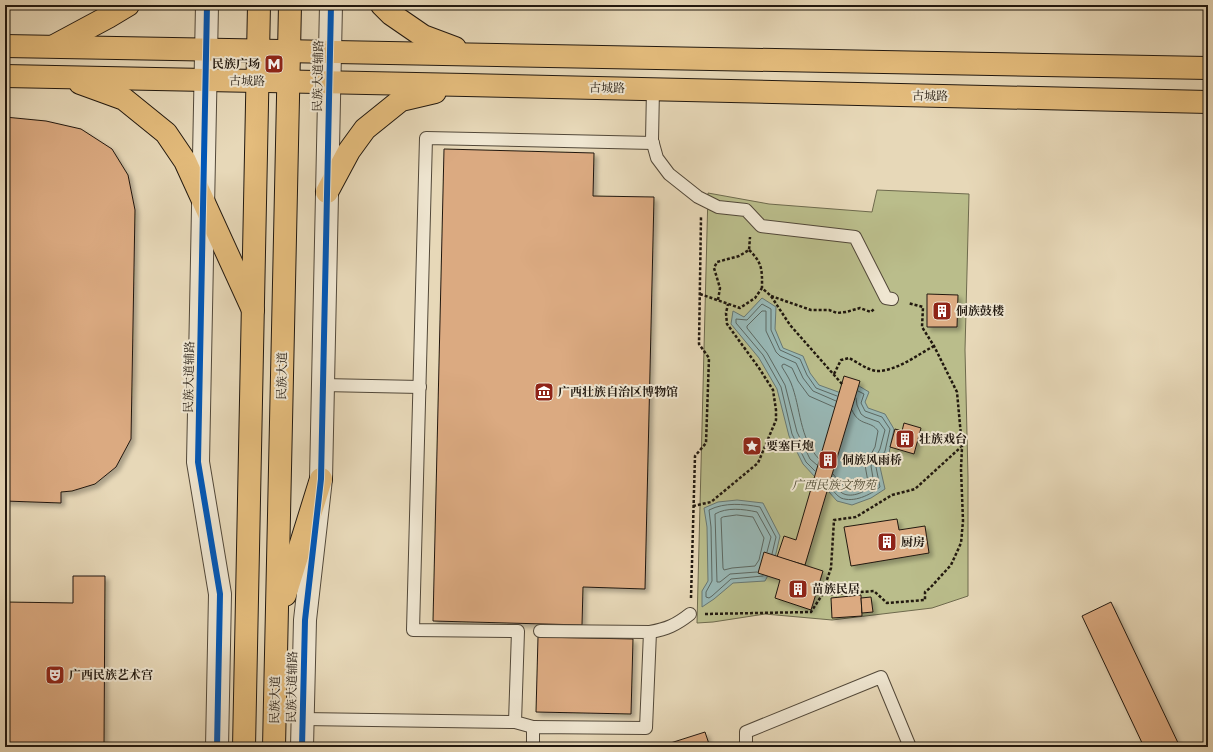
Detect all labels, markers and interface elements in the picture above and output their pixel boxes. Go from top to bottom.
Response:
street label: 民族大道辅路 [310,40,327,112]
metro station icon: 民族广场 [263,53,285,75]
place label: 民族广场 [212,57,260,72]
street label: 古城路 [229,74,265,89]
street label: 古城路 [589,81,625,96]
street label: 古城路 [912,89,948,104]
building icon: 侗族鼓楼 [931,300,953,322]
place label: 侗族鼓楼 [956,304,1004,319]
street label: 民族大道辅路 [181,341,198,413]
street label: 民族大道 [275,352,290,400]
museum icon: 广西壮族自治区博物馆 [533,381,555,403]
place label: 广西壮族自治区博物馆 [558,385,678,400]
building icon: 壮族戏台 [894,428,916,450]
place label: 壮族戏台 [919,432,967,447]
place icon: 要塞巨炮 [741,435,763,457]
place label: 要塞巨炮 [766,439,814,454]
building icon: 侗族风雨桥 [817,449,839,471]
place label: 侗族风雨桥 [842,453,902,468]
park label: 广西民族文物苑 [792,478,878,493]
building icon: 厨房 [876,531,898,553]
place label: 厨房 [901,535,925,550]
building icon: 苗族民居 [787,578,809,600]
place label: 苗族民居 [812,582,860,597]
street label: 民族大道辅路 [284,651,301,723]
theatre icon: 广西民族艺术宫 [44,664,66,686]
place label: 广西民族艺术宫 [69,668,153,683]
street label: 民族大道 [268,676,283,724]

